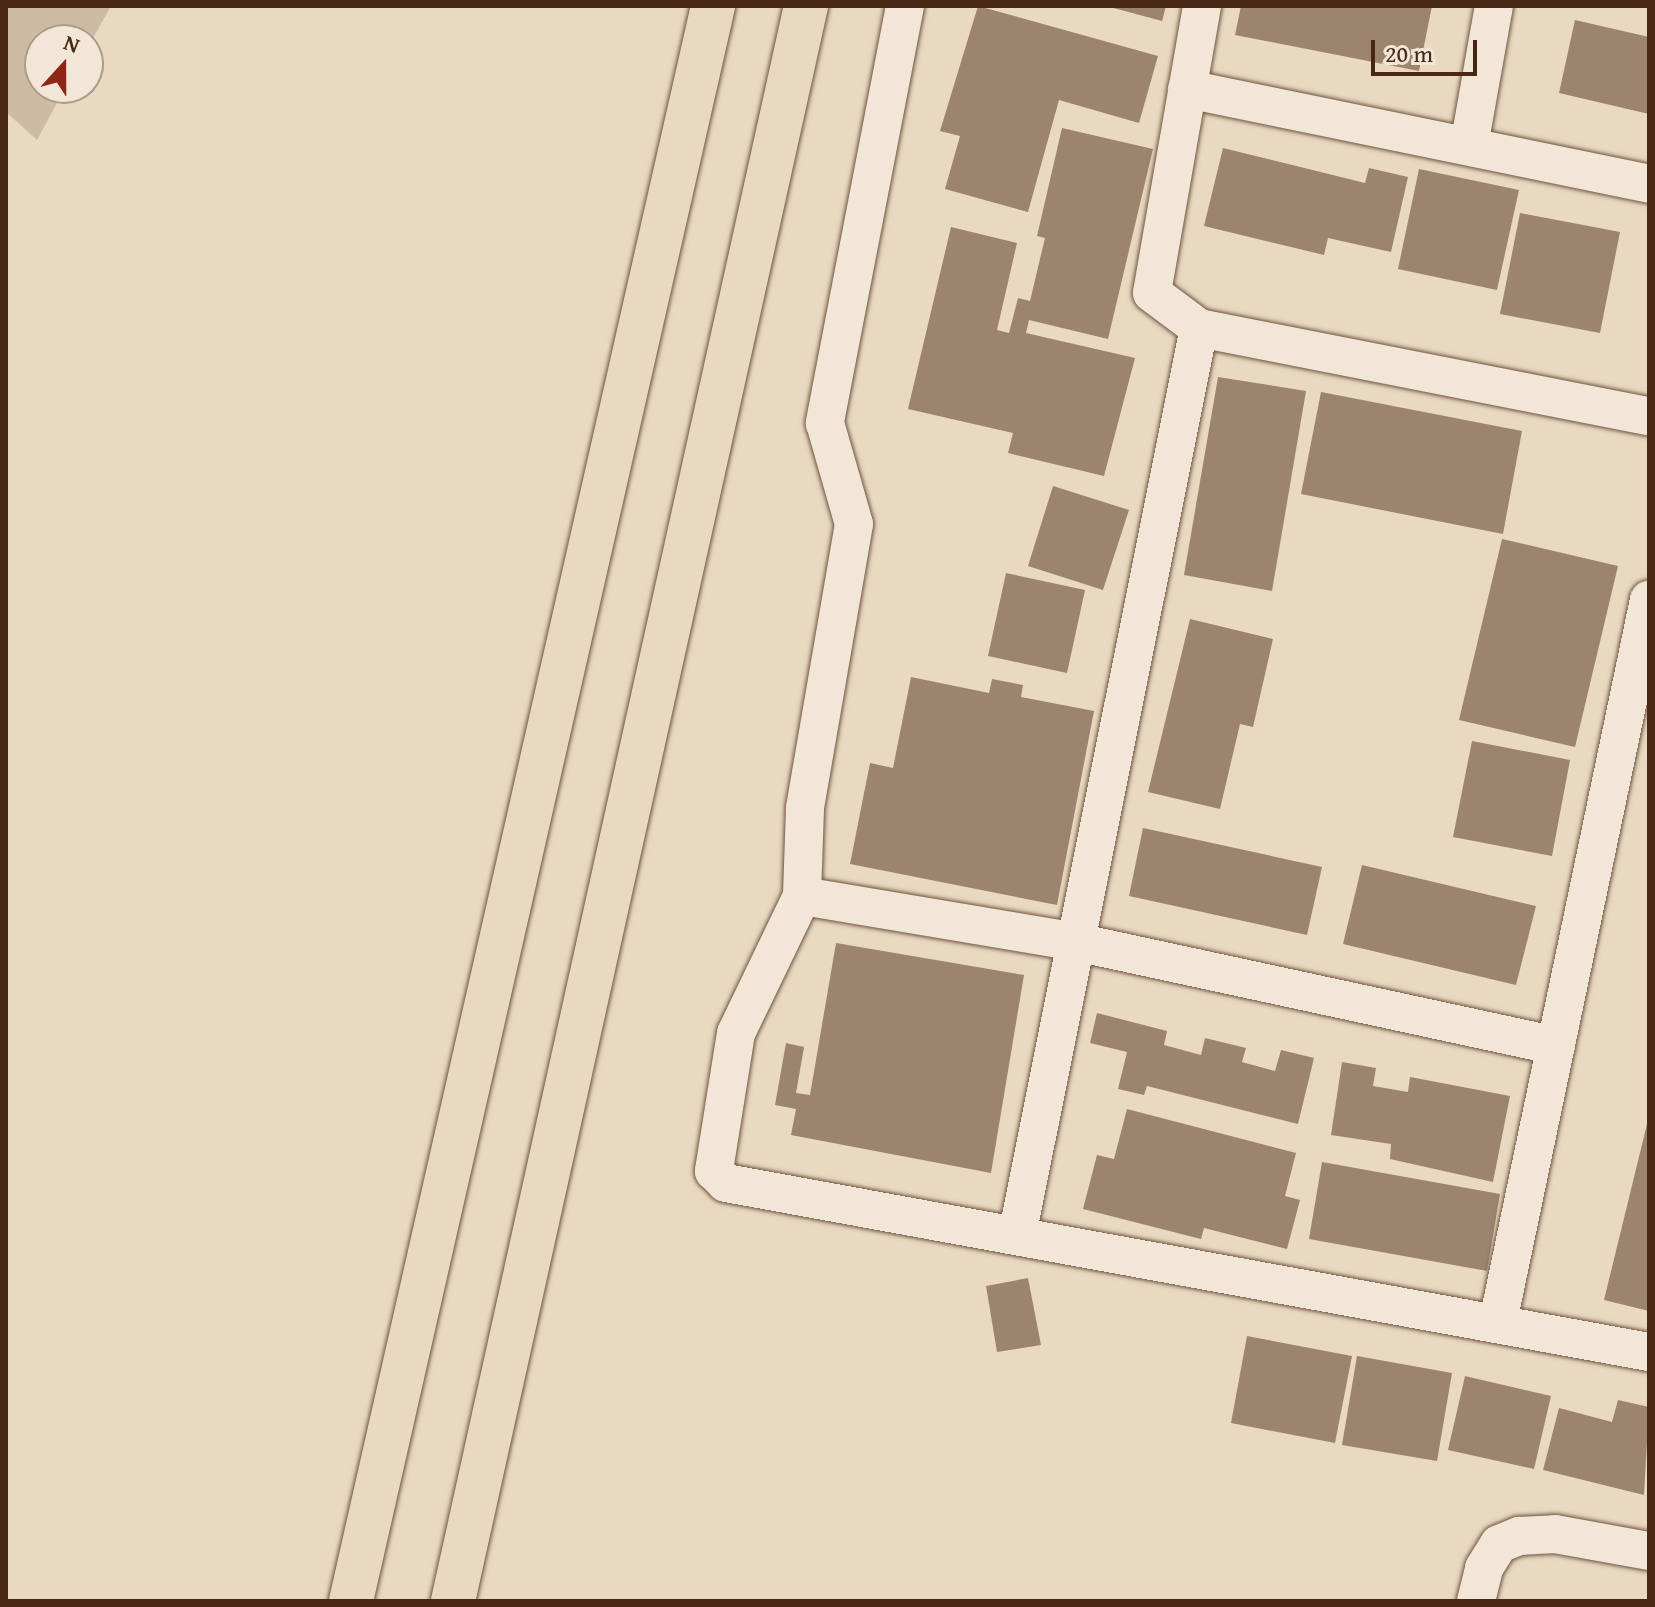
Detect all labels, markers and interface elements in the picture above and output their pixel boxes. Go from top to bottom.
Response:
north arrow [24,24,104,104]
scale bar [1375,24,1481,74]
text: N [59,26,84,61]
text: 20 m [1385,36,1433,71]

